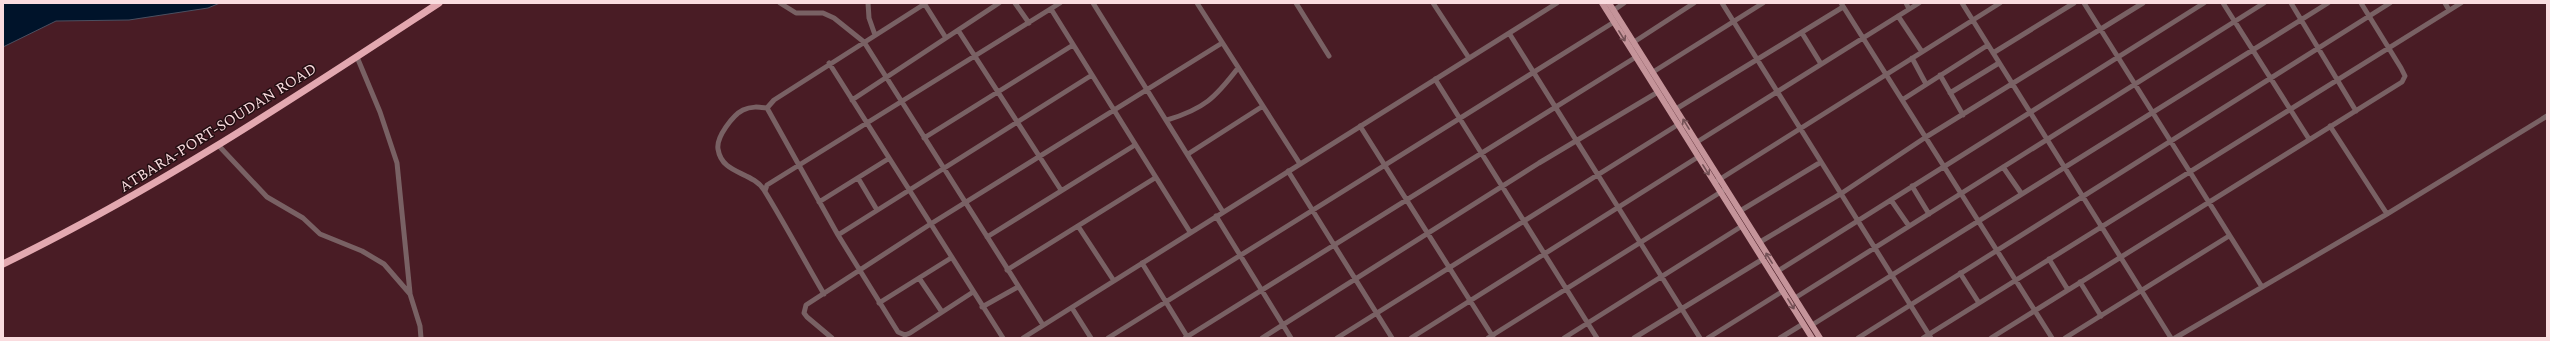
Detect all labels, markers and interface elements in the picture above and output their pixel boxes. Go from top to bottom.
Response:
one-way arrow [1619,30,1627,42]
street label: ATBARA-PORT-SOUDAN ROAD [115,57,321,199]
one-way arrow [1681,118,1689,130]
one-way arrow [1703,164,1711,176]
one-way arrow [1765,252,1774,263]
one-way arrow [1787,298,1795,310]

